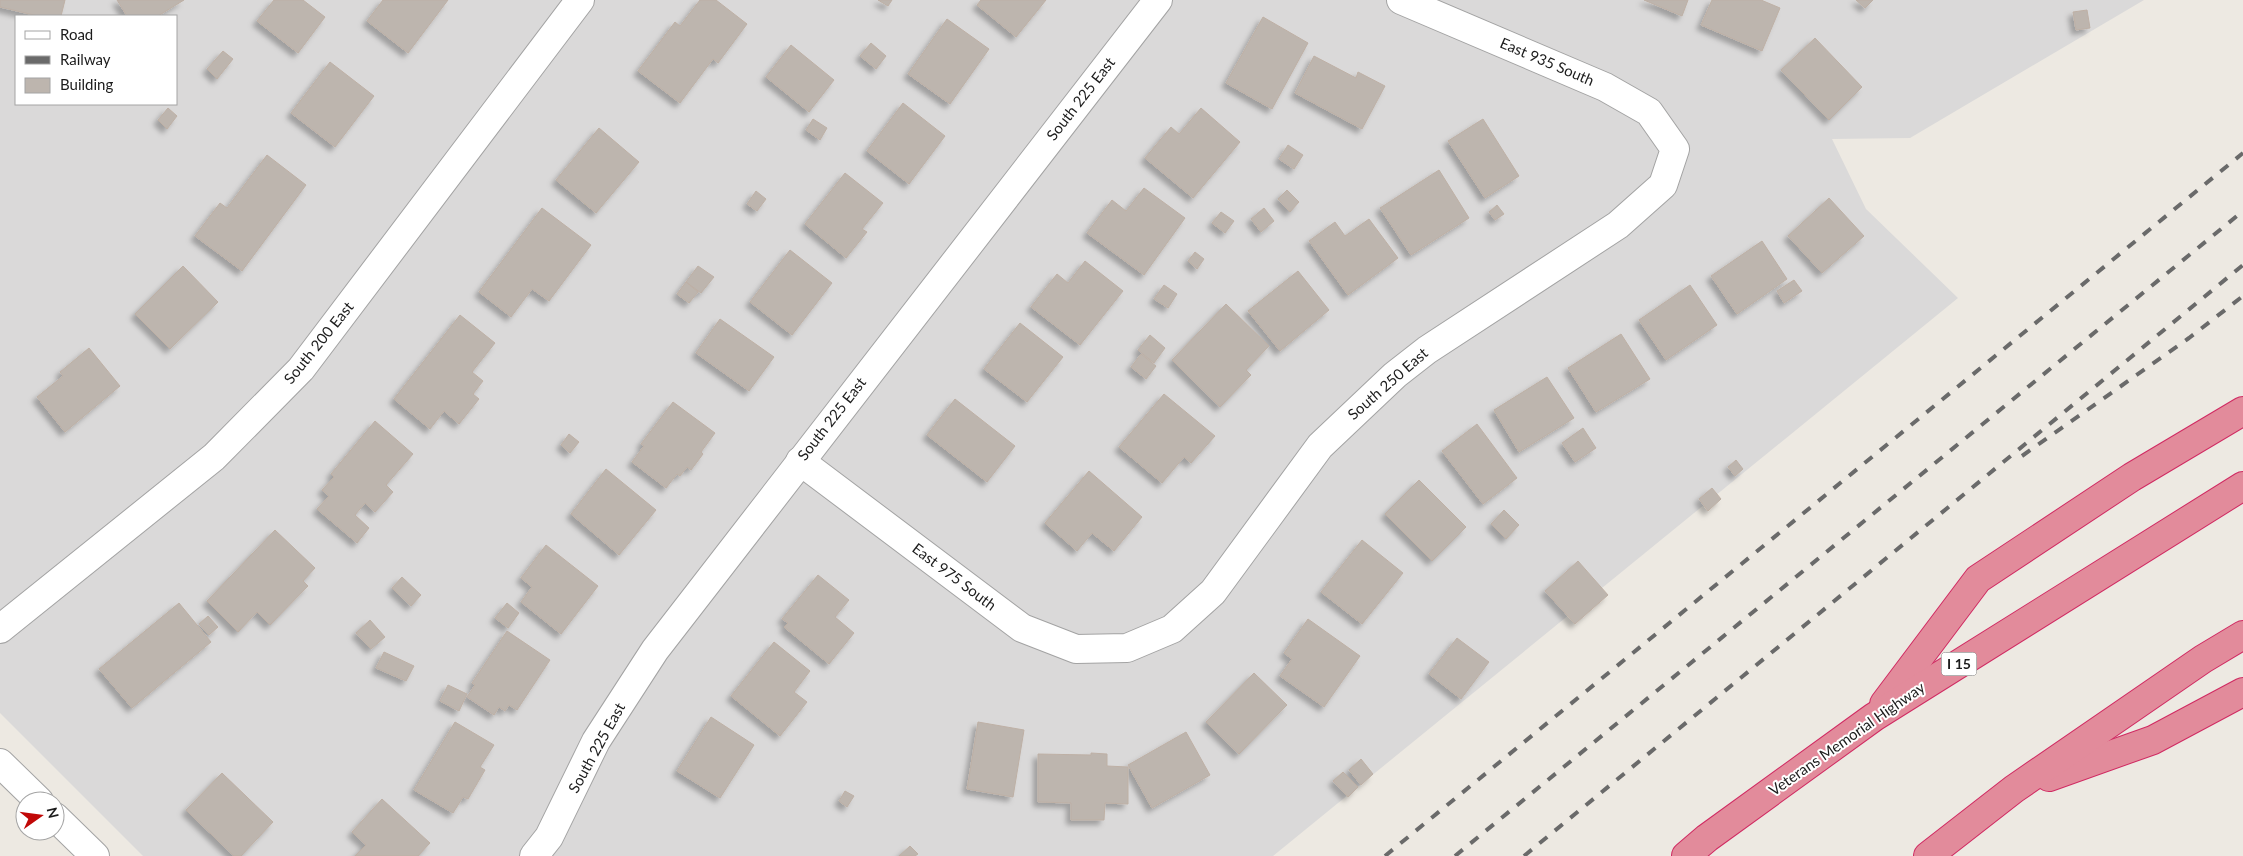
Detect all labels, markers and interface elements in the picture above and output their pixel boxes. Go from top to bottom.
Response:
legend [15,15,178,105]
text: Road [60,25,93,43]
street label: East 935 South [1498,33,1597,89]
text: Railway [60,50,111,68]
street label: South 225 East [1042,53,1119,143]
text: Building [60,75,113,93]
street label: South 200 East [280,297,357,387]
street label: South 250 East [1344,343,1432,423]
street label: South 225 East [793,373,870,463]
street label: East 975 South [909,539,1000,614]
road number: I 15 [1942,652,1976,676]
street label: Veterans Memorial Highway [1765,677,1928,799]
street label: South 225 East [564,699,629,796]
north arrow [15,791,65,841]
text: N [44,805,63,820]

